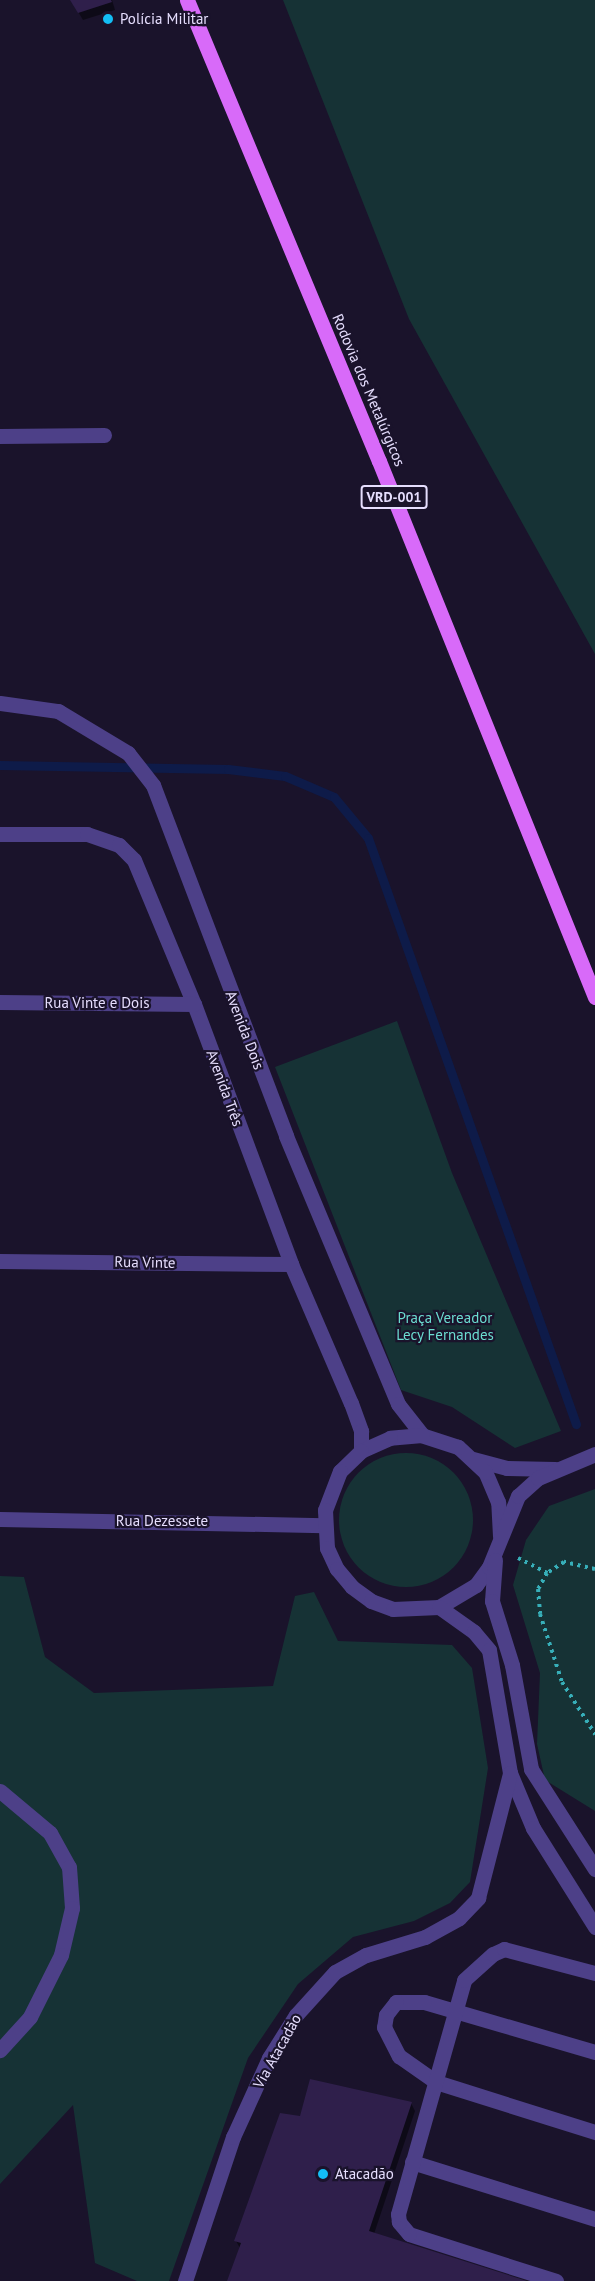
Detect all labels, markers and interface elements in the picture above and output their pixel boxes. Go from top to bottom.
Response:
place label: Polícia Militar [120,10,208,28]
marker: Polícia Militar [101,12,115,26]
street label: Rodovia dos Metalúrgicos [329,311,409,469]
road number: VRD-001 [360,486,428,508]
street label: Avenida Dois [222,988,268,1072]
street label: Rua Vinte e Dois [44,994,150,1012]
street label: Avenida Três [203,1047,247,1129]
street label: Rua Vinte [114,1252,176,1272]
park label: Praça Vereador Lecy Fernandes [396,1308,494,1343]
street label: Rua Dezessete [116,1512,208,1530]
street label: Via Atacadão [249,2010,305,2092]
place label: Atacadão [335,2165,394,2183]
marker: Atacadão [316,2167,330,2181]

